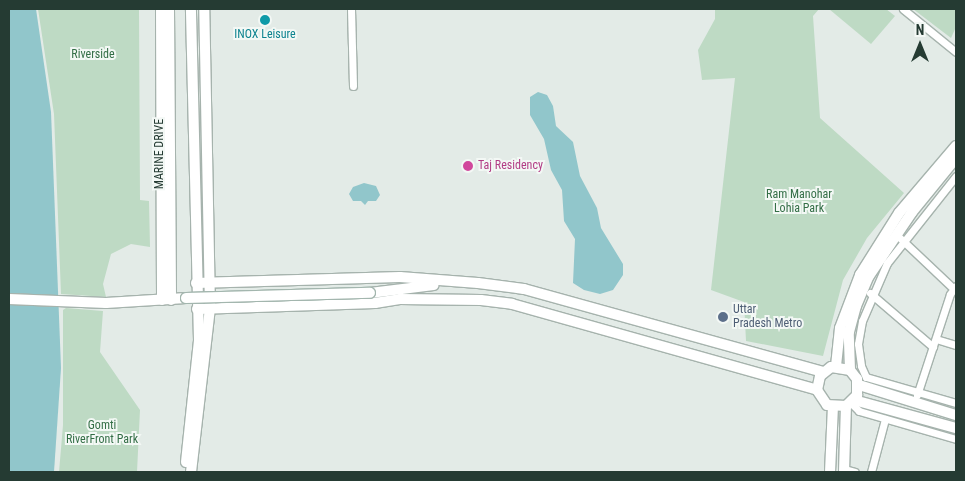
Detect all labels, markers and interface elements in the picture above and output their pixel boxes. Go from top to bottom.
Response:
marker: INOX Leisure [259,14,271,26]
north arrow [895,20,945,70]
text: N [916,22,924,38]
place label: INOX Leisure [234,28,296,42]
park label: Riverside [71,48,115,62]
street label: MARINE DRIVE [153,119,167,189]
place label: Taj Residency [478,159,543,173]
marker: Taj Residency [462,160,474,172]
park label: Ram Manohar Lohia Park [766,188,832,216]
place label: Uttar Pradesh Metro [733,303,802,331]
marker: Uttar Pradesh Metro [717,311,729,323]
park label: Gomti RiverFront Park [66,419,138,447]

